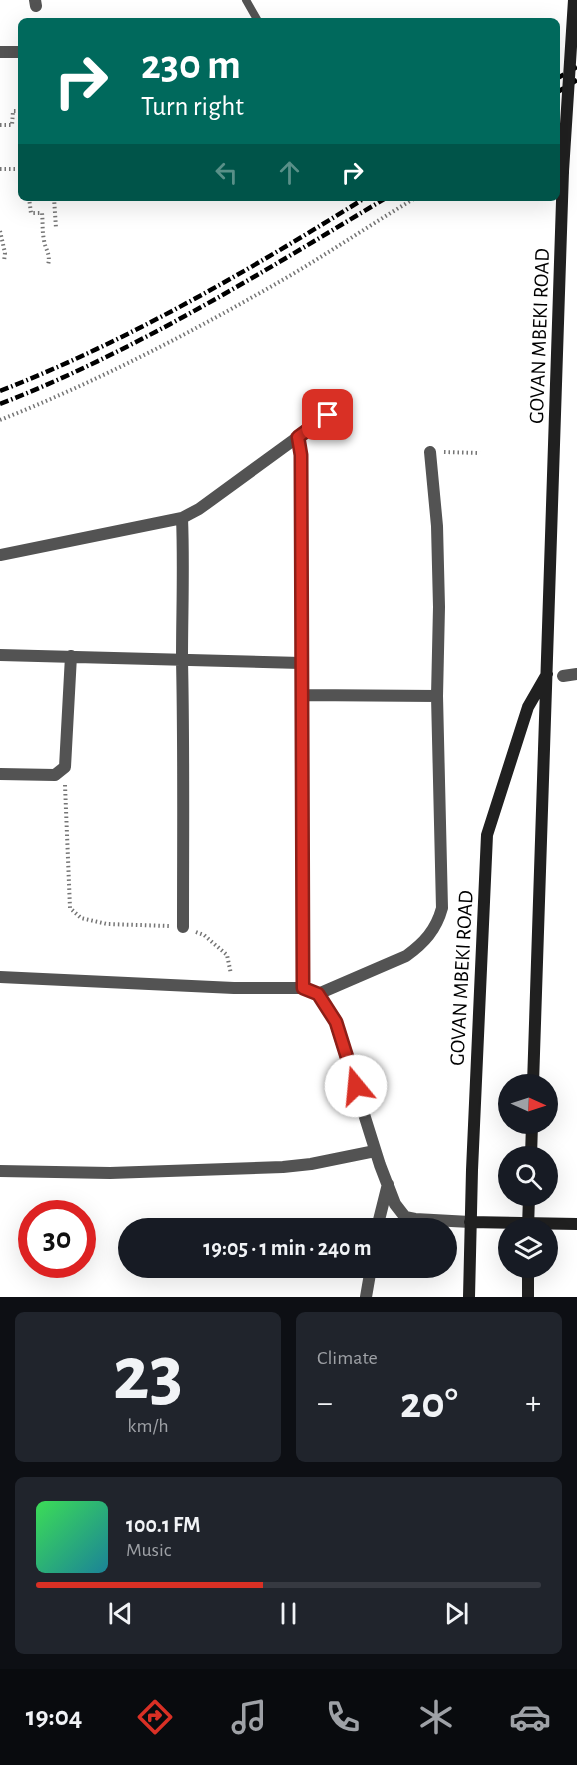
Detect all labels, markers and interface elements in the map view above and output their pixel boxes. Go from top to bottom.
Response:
icon: right [42,42,120,120]
text: 230 m [141,44,241,86]
text: Turn right [141,93,244,120]
icon: left [210,156,243,189]
icon: ahead [273,156,306,189]
icon: right [336,156,369,189]
street label: GOVAN MBEKI ROAD [526,248,553,424]
pin [302,389,353,440]
icon: arrive [311,398,344,431]
street label: GOVAN MBEKI ROAD [446,890,477,1066]
position arrow [324,1054,388,1118]
north arrow [498,1074,558,1134]
map controls [498,1074,558,1278]
button: search [498,1146,558,1206]
speed limit sign: 30 [18,1200,96,1278]
button: layers [498,1218,558,1278]
text: 19:05 · 1 min · 240 m [203,1237,372,1259]
text: 23 [113,1336,183,1414]
text: Climate [317,1348,378,1368]
text: 20° [400,1381,458,1426]
text: − [317,1387,333,1420]
text: + [525,1387,541,1420]
text: km/h [127,1416,169,1436]
text: 100.1 FM [126,1514,200,1536]
text: Music [126,1540,172,1560]
icon: previous [104,1597,137,1630]
icon: pause [272,1597,305,1630]
icon: next [440,1597,473,1630]
icon: directions [134,1696,176,1738]
icon: music [228,1696,270,1738]
icon: phone [322,1696,364,1738]
icon: climate [415,1696,457,1738]
icon: car [509,1696,551,1738]
text: 19:04 [26,1703,82,1730]

